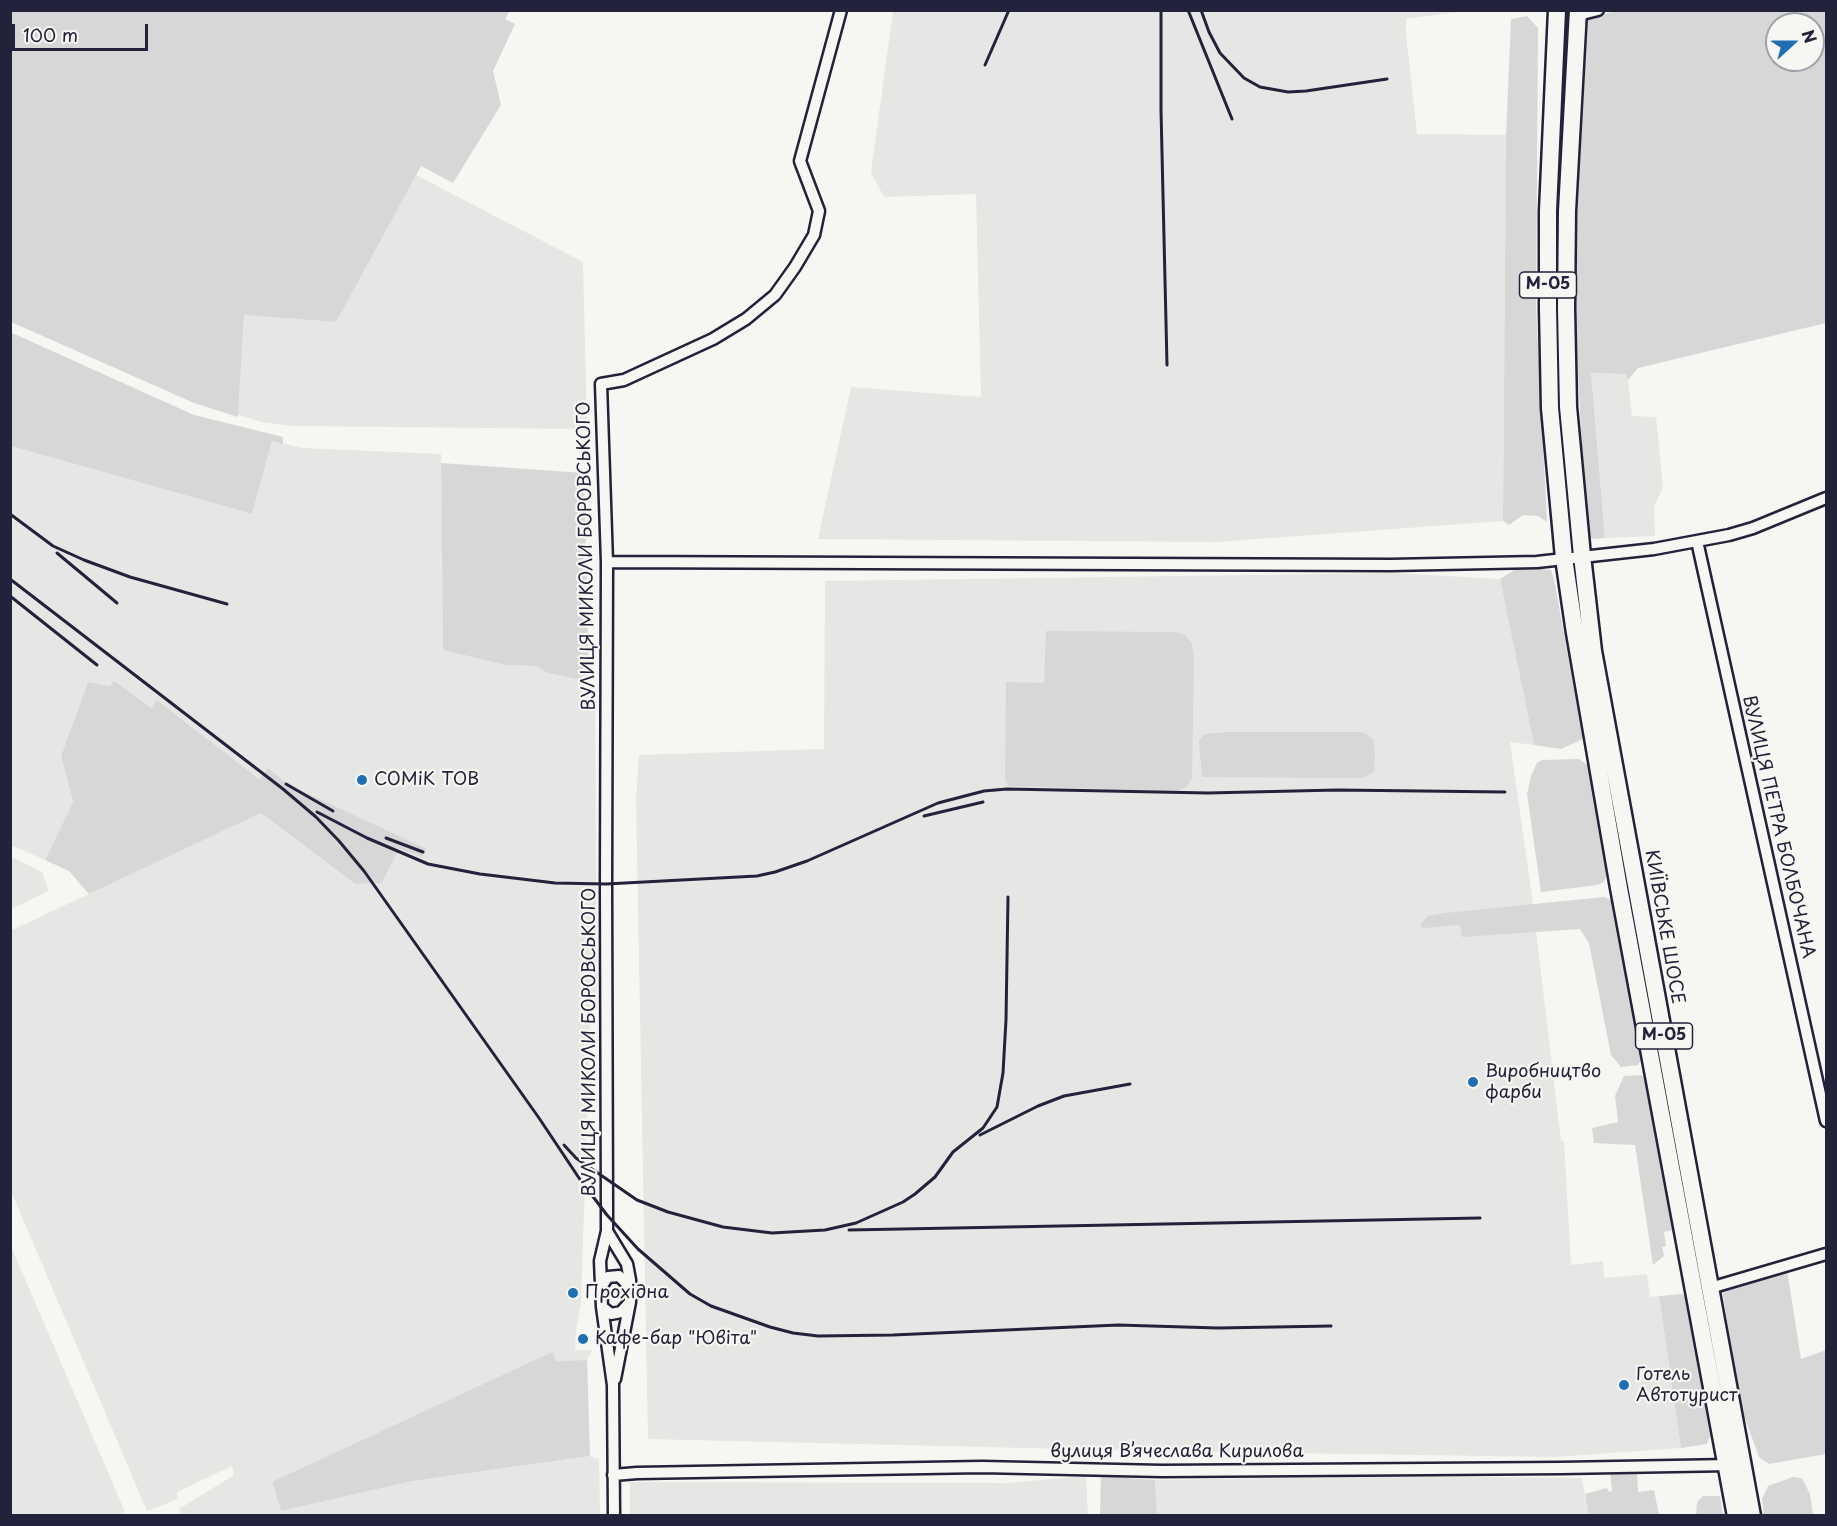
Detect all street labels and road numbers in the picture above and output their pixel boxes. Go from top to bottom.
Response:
road number: М-05 [1520,272,1576,298]
street label: ВУЛИЦЯ МИКОЛИ БОРОВСЬКОГО [574,401,600,711]
street label: ВУЛИЦЯ ПЕТРА БОЛБОЧАНА [1737,693,1819,961]
street label: КИЇВСЬКЕ ШОСЕ [1640,848,1688,1006]
street label: ВУЛИЦЯ МИКОЛИ БОРОВСЬКОГО [579,887,601,1197]
road number: М-05 [1636,1023,1692,1049]
street label: вулиця Вʼячеслава Кирилова [1050,1441,1304,1463]

